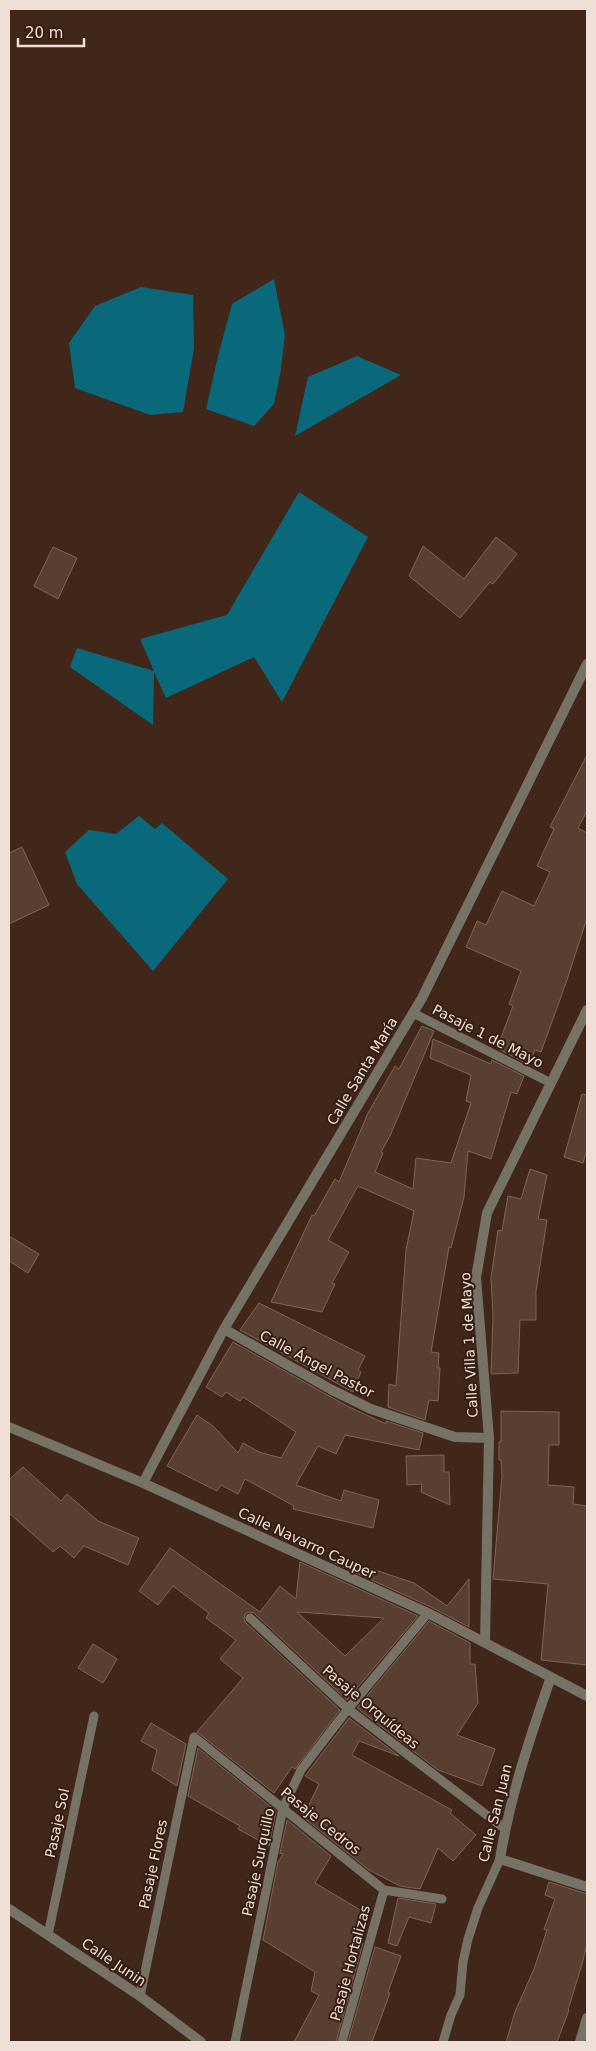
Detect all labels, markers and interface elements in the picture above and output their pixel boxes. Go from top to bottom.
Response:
scale bar [18,15,84,47]
text: 20 m [25,24,63,42]
street label: Pasaje 1 de Mayo [430,1001,546,1071]
street label: Calle Santa María [323,1014,401,1128]
street label: Calle Villa 1 de Mayo [457,1272,481,1418]
street label: Calle Ángel Pastor [257,1327,377,1401]
street label: Calle Navarro Cauper [236,1504,378,1582]
street label: Pasaje Orquídeas [320,1662,422,1752]
street label: Calle San Juan [475,1762,515,1864]
street label: Pasaje Cedros [278,1784,364,1858]
street label: Pasaje Sol [42,1787,72,1859]
street label: Pasaje Surquillo [239,1806,277,1918]
street label: Pasaje Flores [136,1818,170,1910]
street label: Pasaje Hortalizas [327,1903,373,2023]
street label: Calle Junin [79,1935,149,1989]

